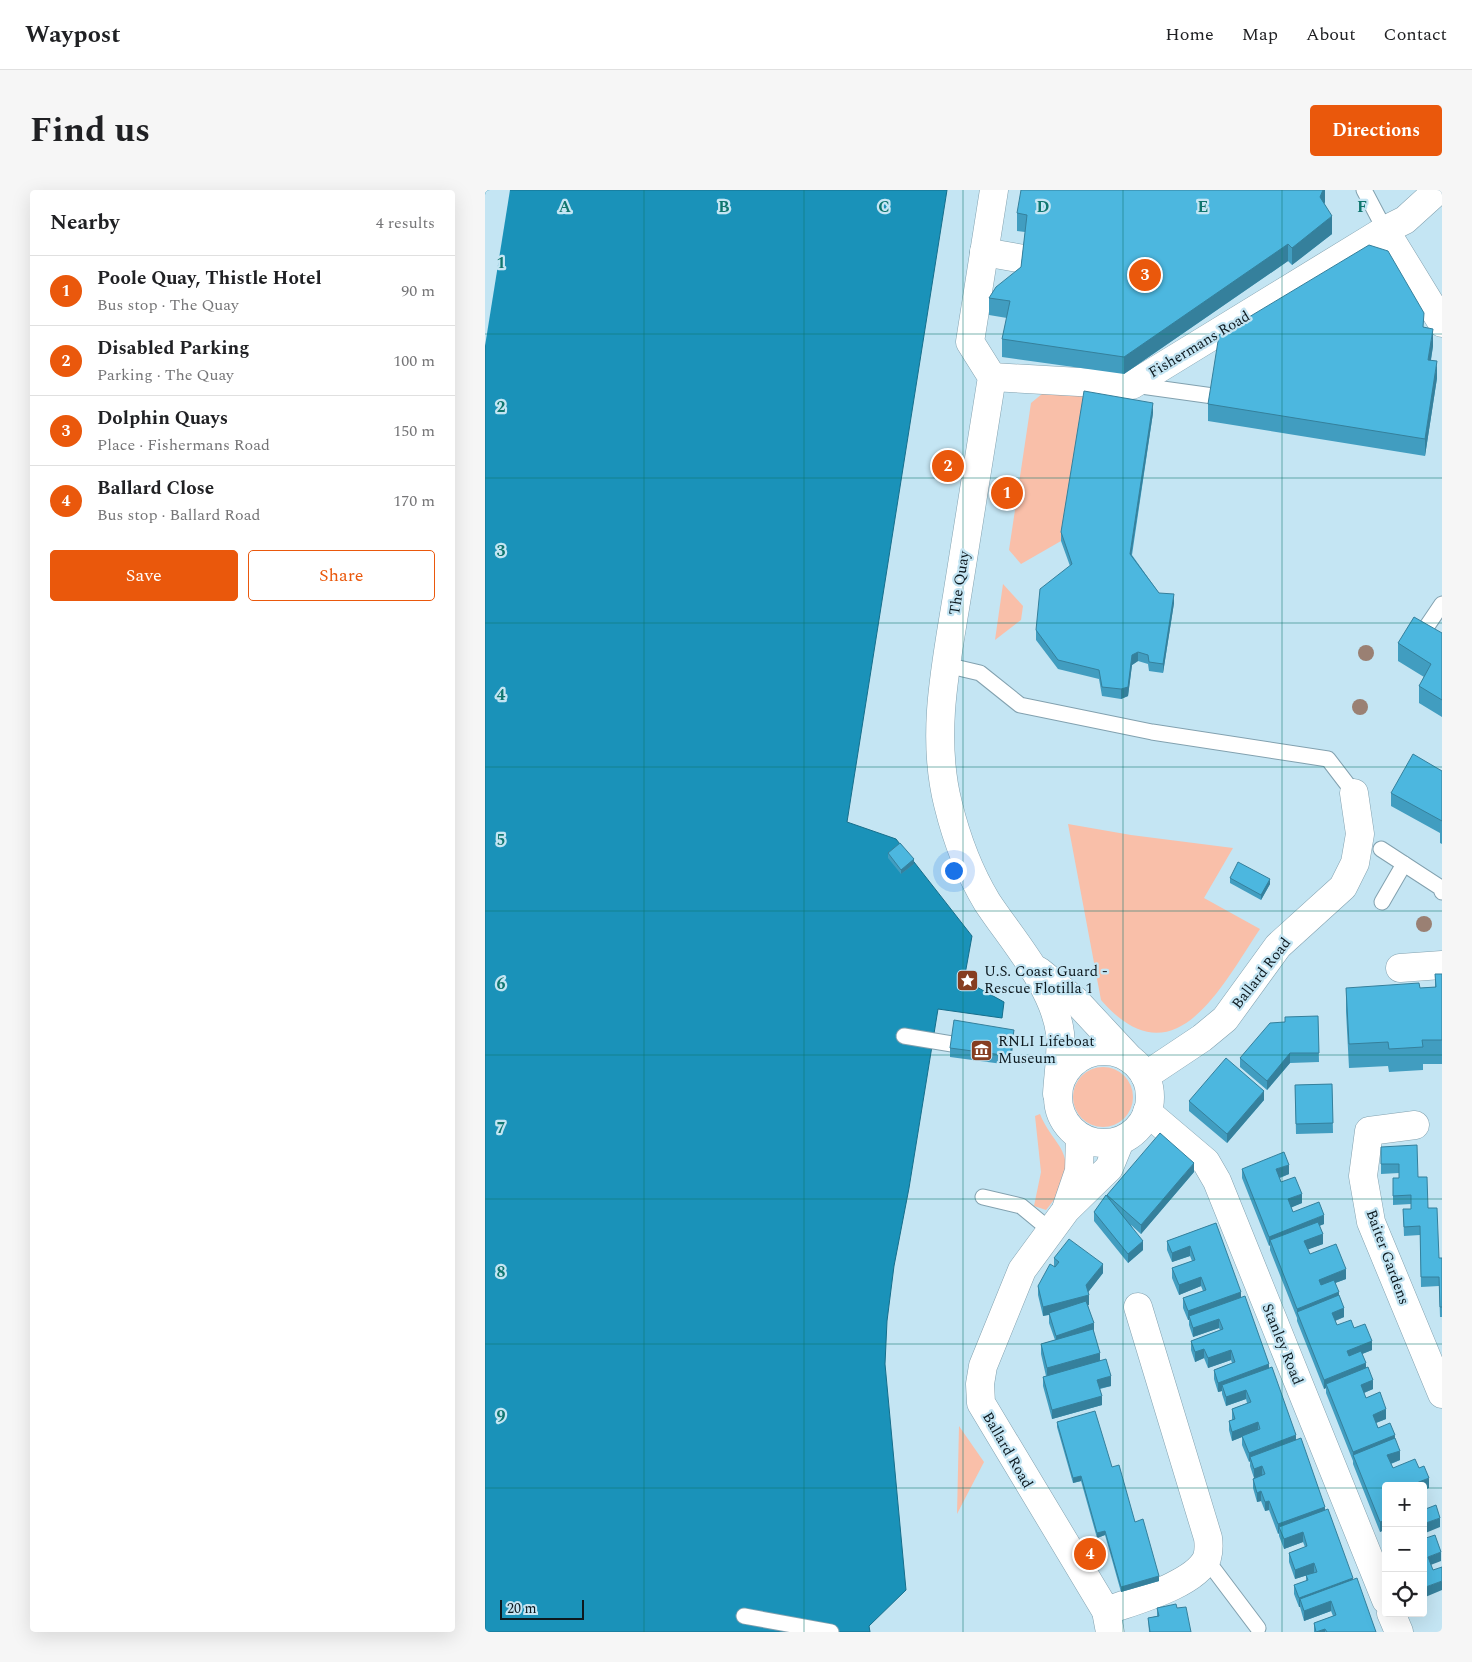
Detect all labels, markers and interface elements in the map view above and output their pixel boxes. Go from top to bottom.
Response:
text: Waypost [25,17,121,53]
text: Home [1165,21,1214,48]
text: Map [1242,21,1278,48]
text: About [1306,21,1356,48]
text: Contact [1384,21,1447,48]
text: Find us [30,104,150,157]
button: Directions [1310,105,1442,156]
text: A [559,195,572,219]
text: B [718,195,730,219]
text: C [878,195,890,219]
text: D [1037,195,1050,219]
text: E [1198,195,1208,219]
text: F [1357,195,1367,219]
text: Nearby [50,207,120,239]
text: 4 results [376,211,435,235]
text: 1 [497,251,505,275]
pin: 3 [1129,256,1161,294]
text: Poole Quay, Thistle Hotel [97,264,322,293]
text: 1 [62,279,70,303]
text: 90 m [401,279,435,303]
text: Bus stop · The Quay [97,293,239,317]
street label: Fishermans Road [1144,305,1255,384]
text: Disabled Parking [97,334,250,363]
text: 2 [62,349,70,373]
text: 100 m [393,349,435,373]
text: Parking · The Quay [97,363,234,387]
text: 2 [497,395,506,419]
text: Dolphin Quays [97,404,228,433]
text: 3 [62,419,70,443]
text: 150 m [393,419,435,443]
text: Place · Fishermans Road [97,433,270,457]
pin: 2 [932,447,964,485]
text: Ballard Close [97,474,214,503]
pin: 1 [991,474,1023,512]
text: 4 [62,489,70,513]
text: 170 m [393,489,435,513]
text: Bus stop · Ballard Road [97,503,260,527]
text: 3 [497,539,506,563]
street label: The Quay [943,548,976,617]
button: Save [50,550,238,601]
button: Share [248,550,435,601]
text: 4 [497,683,506,707]
text: 5 [497,828,505,852]
your location [941,858,967,884]
street label: Ballard Road [1226,933,1297,1014]
place label: U.S. Coast Guard - Rescue Flotilla 1 [984,960,1108,1000]
place icon: U.S. Coast Guard - Rescue Flotilla 1 [956,968,980,992]
text: 6 [497,972,506,996]
place label: RNLI Lifeboat Museum [998,1030,1095,1070]
museum icon: RNLI Lifeboat Museum [970,1038,994,1062]
text: 7 [497,1116,506,1140]
street label: Baiter Gardens [1360,1206,1415,1308]
text: 8 [497,1260,506,1284]
street label: Stanley Road [1256,1300,1309,1388]
text: 9 [497,1404,506,1428]
street label: Ballard Road [976,1408,1039,1493]
map controls [1382,1482,1427,1617]
button: + [1382,1482,1427,1527]
button: − [1382,1527,1427,1572]
pin: 4 [1074,1535,1106,1573]
button: locate [1382,1572,1427,1617]
scale bar [500,1597,584,1620]
text: 20 m [507,1598,537,1619]

